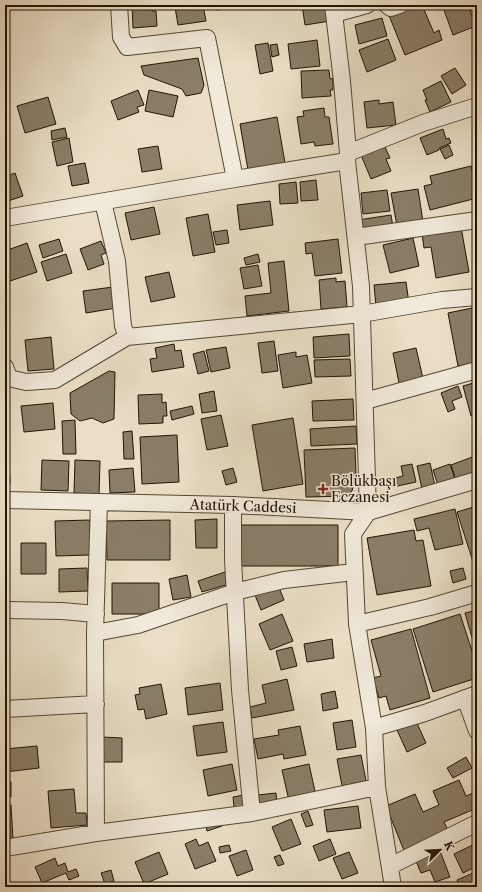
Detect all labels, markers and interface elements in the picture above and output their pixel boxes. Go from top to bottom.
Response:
place label: Bölükbaşı Eczanesi [331,472,396,506]
marker: Bölükbaşı Eczanesi [318,484,328,494]
street label: Atatürk Caddesi [188,495,297,517]
north arrow [420,830,460,870]
text: K [441,839,458,854]

